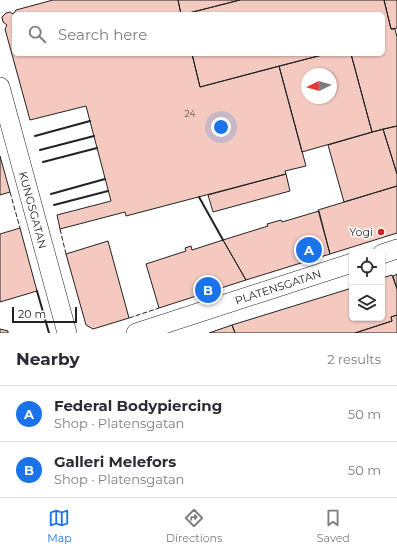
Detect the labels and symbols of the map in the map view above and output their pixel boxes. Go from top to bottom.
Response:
north arrow [301,68,337,104]
house number: 24 [185,108,195,119]
your location [211,117,231,137]
street label: KUNGSGATAN [16,170,50,250]
place label: Yogi [349,225,373,239]
marker: Yogi [376,227,386,237]
pin: A [296,235,322,265]
street label: PLATENSGATAN [233,266,323,308]
pin: B [195,275,221,305]
scale bar [12,305,77,324]

